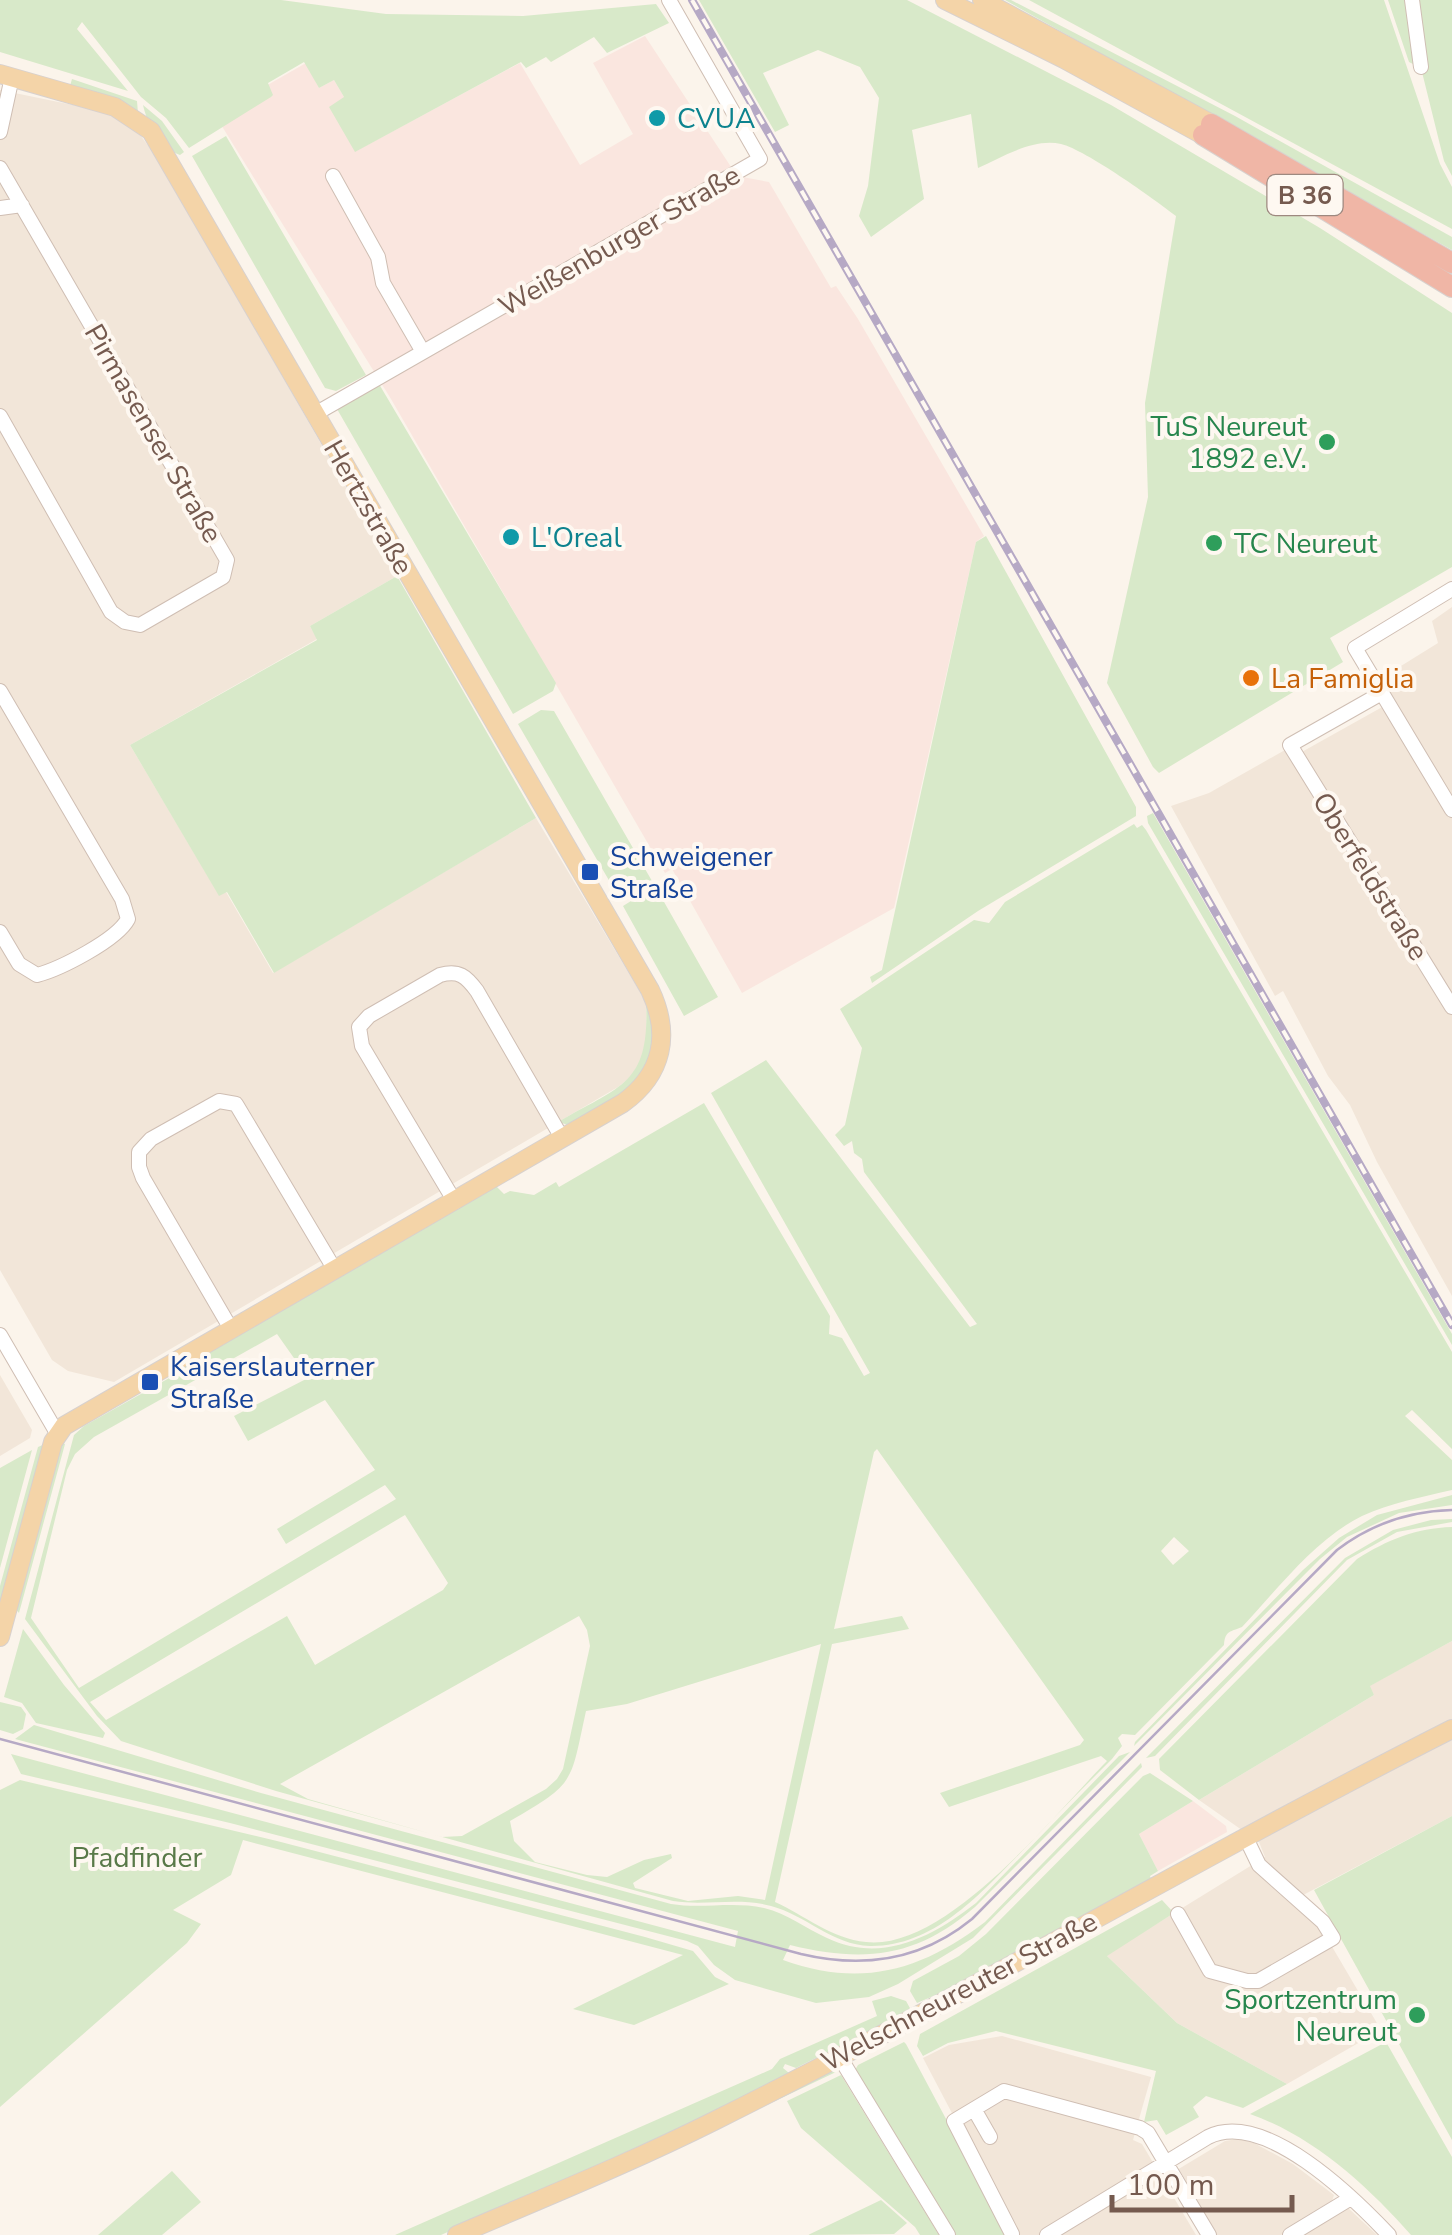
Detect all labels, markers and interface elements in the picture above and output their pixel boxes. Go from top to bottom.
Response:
place label: CVUA [677,100,755,138]
marker: CVUA [646,107,668,129]
street label: Weißenburger Straße [492,156,747,326]
road number: B 36 [1268,175,1342,215]
street label: Pirmasenser Straße [75,317,231,550]
place label: TuS Neureut 1892 e.V. [1150,408,1307,478]
marker: TuS Neureut 1892 e.V. [1316,431,1338,453]
street label: Hertzstraße [314,433,422,582]
place label: L'Oreal [531,519,622,557]
place label: TC Neureut [1234,525,1377,563]
marker: L'Oreal [500,526,522,548]
marker: TC Neureut [1203,532,1225,554]
place label: La Famiglia [1271,660,1414,698]
marker: La Famiglia [1240,667,1262,689]
street label: Oberfeldstraße [1303,785,1437,968]
place label: Schweigener Straße [610,838,773,908]
marker: Schweigener Straße [579,861,601,883]
place label: Kaiserslauterner Straße [170,1348,375,1418]
marker: Kaiserslauterner Straße [139,1371,161,1393]
park label: Pfadfinder [72,1839,202,1877]
street label: Welschneureuter Straße [815,1903,1104,2081]
place label: Sportzentrum Neureut [1224,1981,1397,2051]
marker: Sportzentrum Neureut [1406,2004,1428,2026]
scale bar [1112,2150,1292,2212]
text: 100 m [1127,2165,1214,2206]

